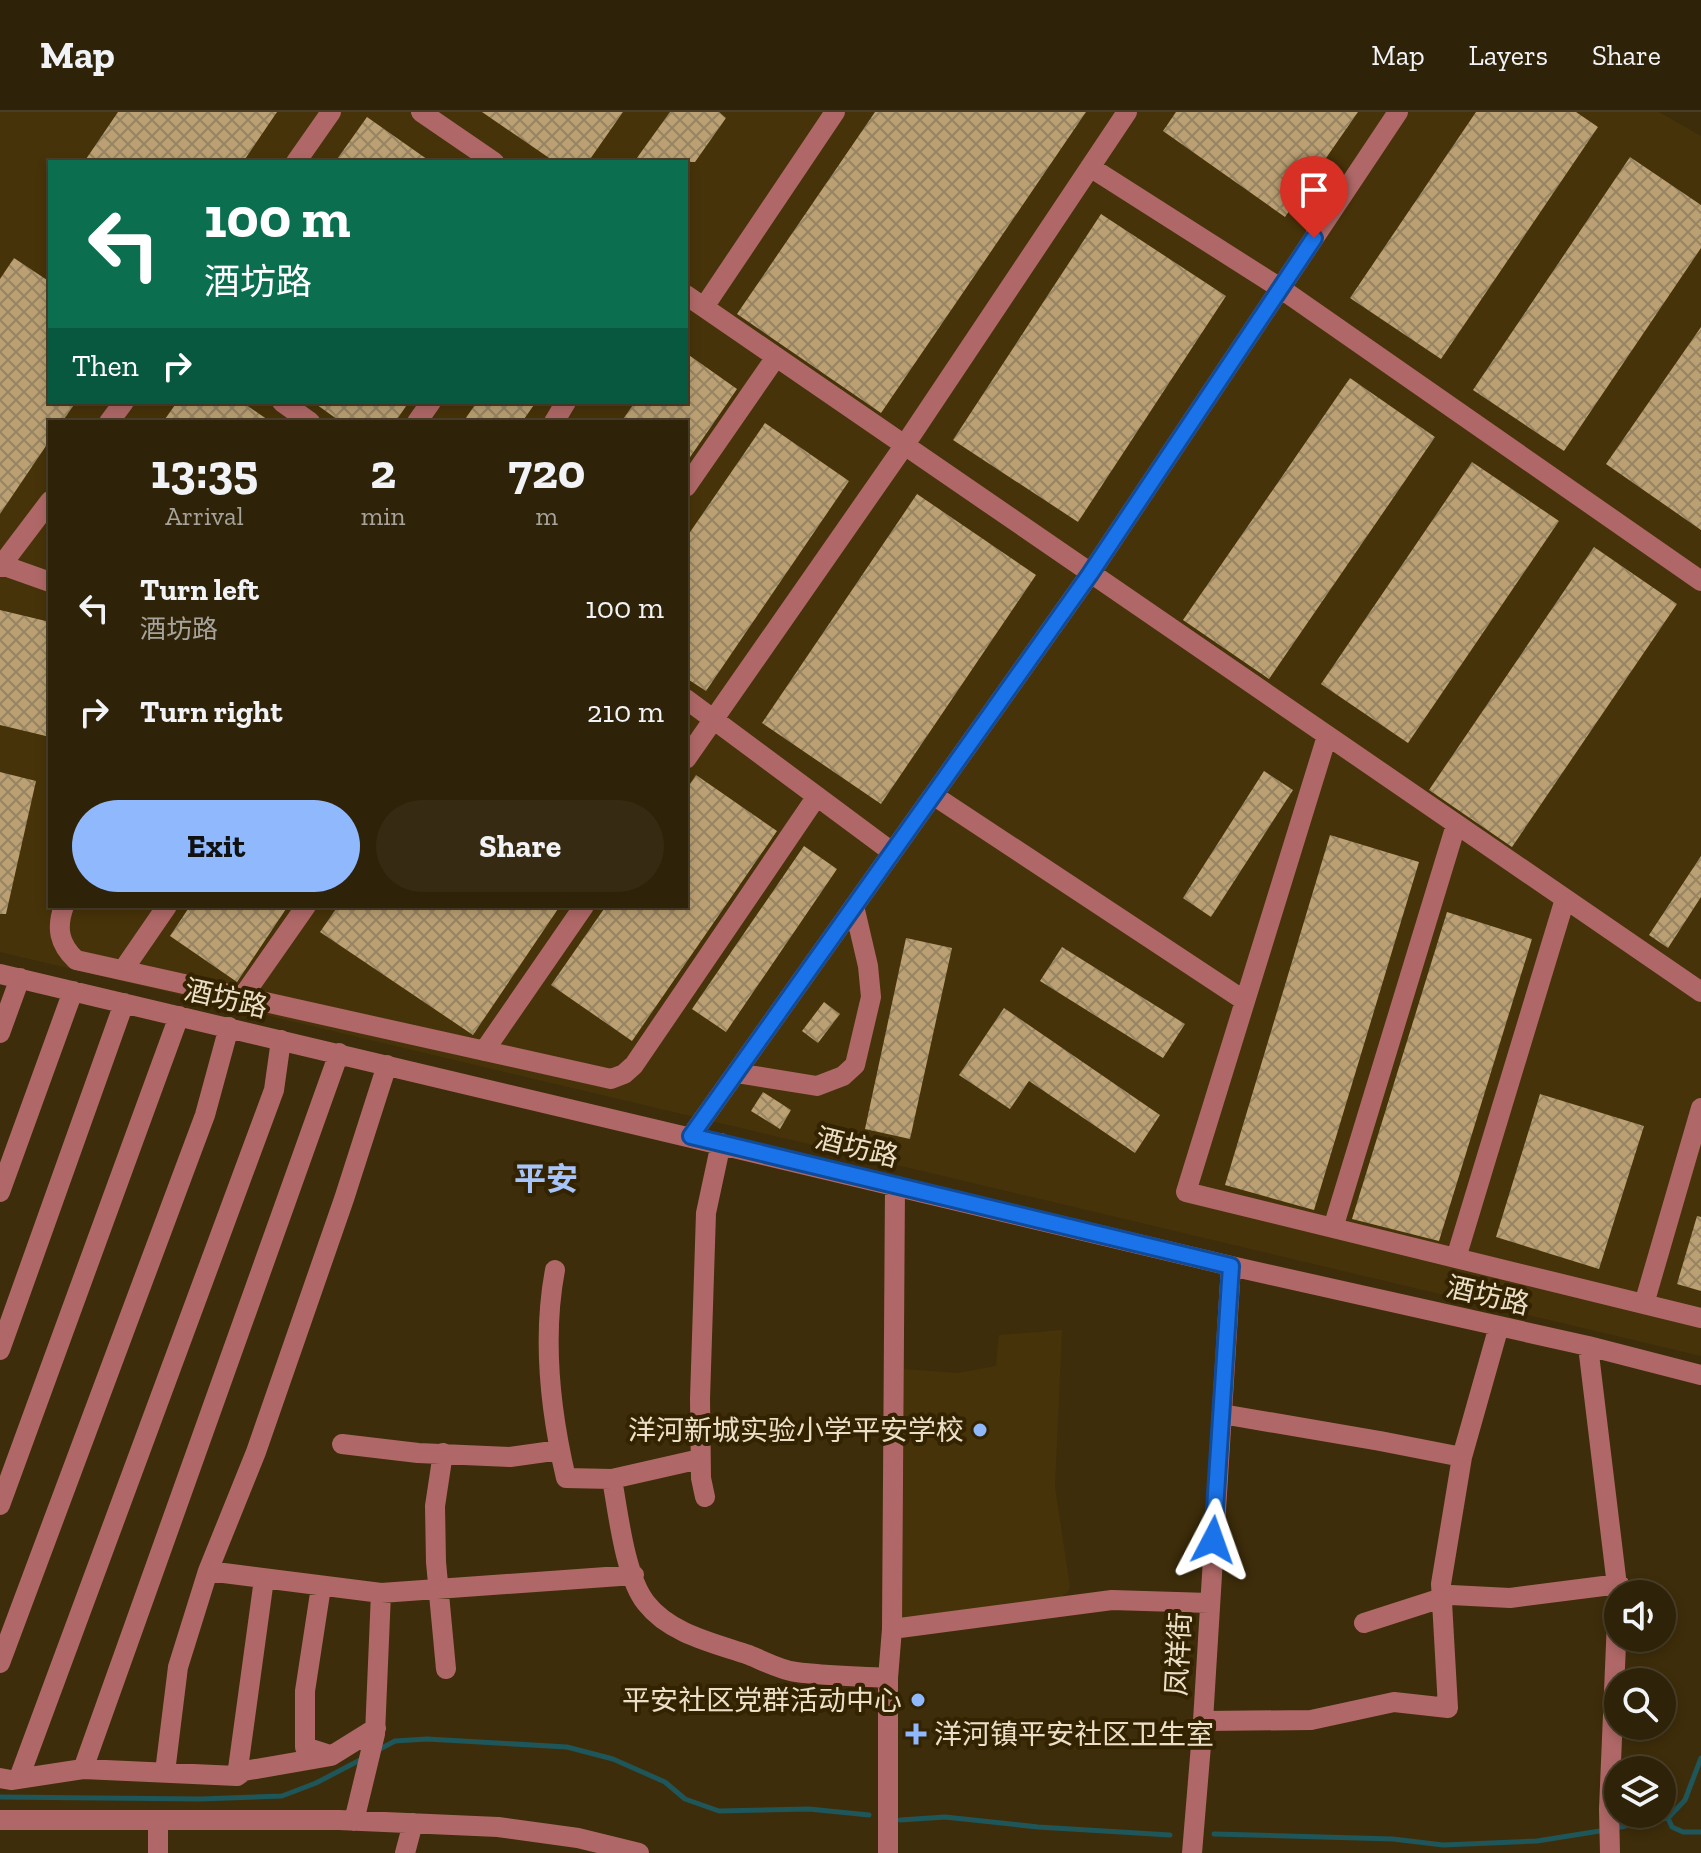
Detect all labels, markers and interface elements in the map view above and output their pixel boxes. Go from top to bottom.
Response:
text: Map [40,32,115,78]
text: Map [1371,39,1425,72]
text: Layers [1469,39,1548,72]
text: Share [1592,39,1661,72]
pin [1280,156,1348,238]
icon: arrive [1292,168,1336,212]
text: 100 m [204,184,351,251]
icon: left [72,192,176,296]
text: 酒坊路 [204,260,312,303]
icon: right [155,344,199,388]
text: Then [72,348,139,384]
text: 13:35 [151,443,258,500]
text: 2 [370,443,396,500]
text: 720 [508,443,585,500]
text: Arrival [165,500,244,532]
text: min [361,500,405,532]
text: m [535,500,558,532]
text: Turn left [140,572,259,608]
icon: left [72,586,116,630]
text: 100 m [585,590,664,626]
text: 酒坊路 [140,613,218,645]
icon: right [72,690,116,734]
text: Turn right [140,694,282,730]
text: 210 m [587,694,664,730]
button: Exit [72,800,360,892]
button: Share [376,800,664,892]
street label: 酒坊路 [181,973,271,1024]
street label: 酒坊路 [812,1121,902,1174]
district label: 平安 [514,1160,578,1198]
street label: 酒坊路 [1443,1270,1533,1321]
place label: 洋河新城实验小学平安学校 [628,1414,964,1447]
marker: 洋河新城实验小学平安学校 [971,1421,989,1439]
position arrow [1171,1498,1255,1582]
map controls [1604,1580,1676,1828]
button: sound [1604,1580,1676,1652]
street label: 凤祥街 [1160,1611,1197,1697]
button: search [1604,1668,1676,1740]
place label: 平安社区党群活动中心 [622,1684,902,1717]
marker: 平安社区党群活动中心 [909,1691,927,1709]
place label: 洋河镇平安社区卫生室 [934,1718,1214,1751]
marker: 洋河镇平安社区卫生室 [905,1723,927,1745]
button: layers [1604,1756,1676,1828]

